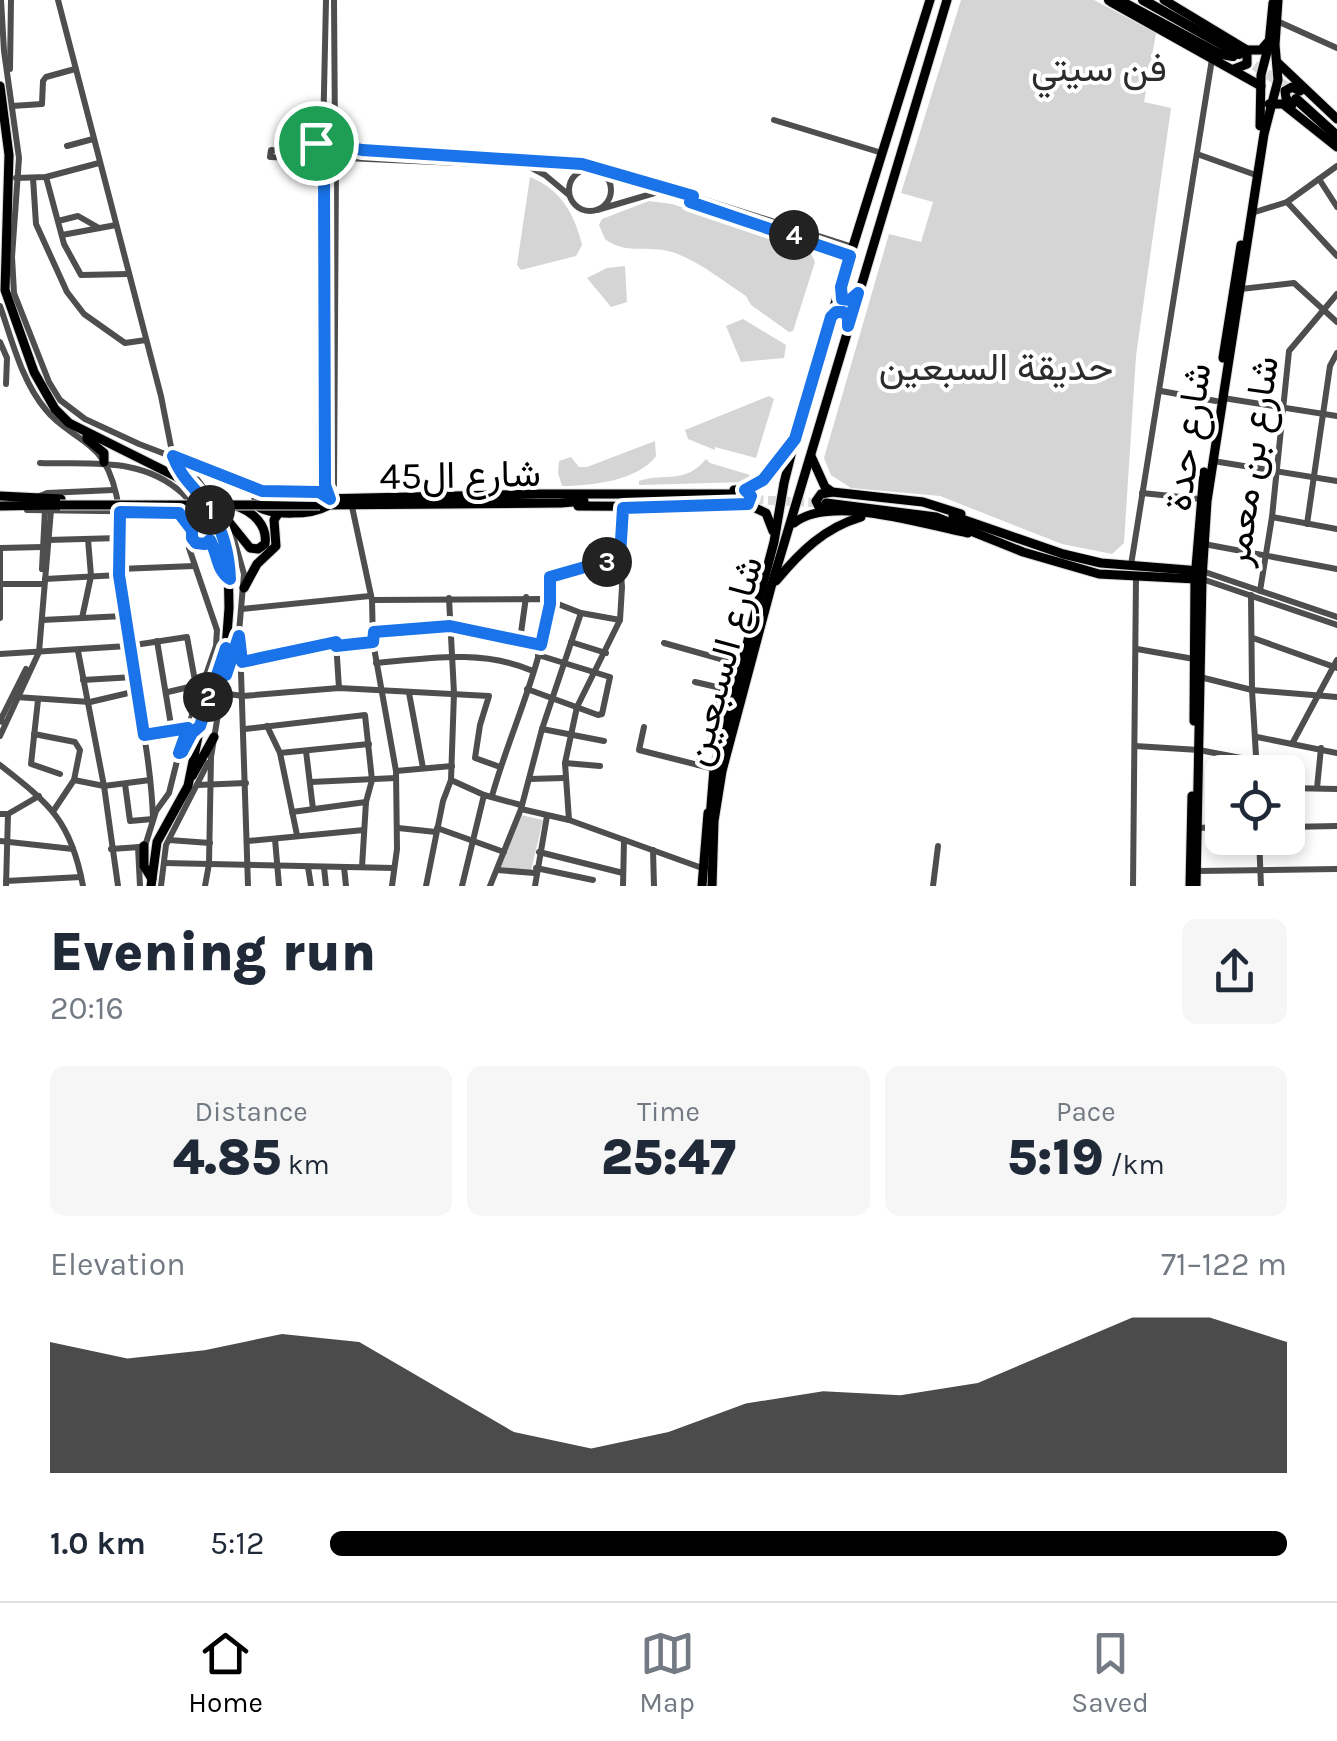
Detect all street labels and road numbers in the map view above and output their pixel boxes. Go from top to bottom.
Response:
street label: شارع بن معمر [1214,353,1291,570]
street label: شارع حدة [1155,360,1224,514]
street label: شارع ال45 [379,451,541,502]
street label: شارع السبعين [673,551,775,771]

